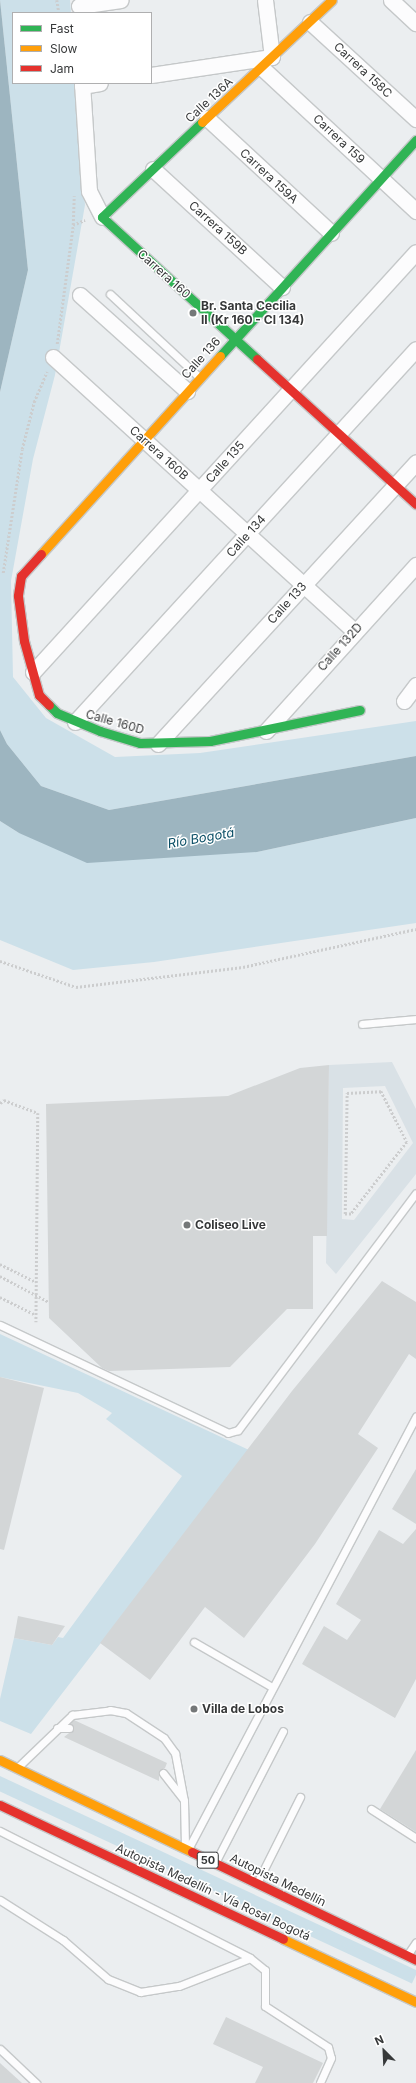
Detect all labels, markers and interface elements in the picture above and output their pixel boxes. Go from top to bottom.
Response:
legend [12,12,152,84]
text: Fast [50,21,74,36]
street label: Carrera 158C [331,39,395,101]
text: Slow [50,41,77,56]
text: Jam [50,61,74,76]
street label: Calle 136A [182,74,236,126]
street label: Carrera 159 [310,111,368,167]
street label: Carrera 159A [237,145,301,207]
street label: Carrera 159B [186,198,250,258]
street label: Carrera 160 [135,247,193,301]
place label: Br. Santa Cecilia II (Kr 160 - Cl 134) [201,299,304,327]
marker: Br. Santa Cecilia II (Kr 160 - Cl 134) [188,308,198,318]
street label: Calle 136 [178,334,224,382]
street label: Carrera 160B [127,423,191,483]
street label: Calle 135 [202,438,248,486]
street label: Calle 134 [223,512,269,560]
street label: Calle 133 [264,579,310,627]
street label: Calle 132D [315,620,365,674]
street label: Calle 160D [84,707,146,737]
water label: Río Bogotá [166,824,236,852]
place label: Coliseo Live [195,1218,266,1232]
marker: Coliseo Live [182,1220,192,1230]
place label: Villa de Lobos [202,1702,284,1716]
marker: Villa de Lobos [189,1704,199,1714]
street label: Autopista Medellín - Vía Rosal Bogotá [113,1840,313,1944]
road number: 50 [196,1851,220,1869]
street label: Autopista Medellín [228,1851,328,1909]
north arrow [364,2031,404,2071]
text: N [372,2032,386,2048]

